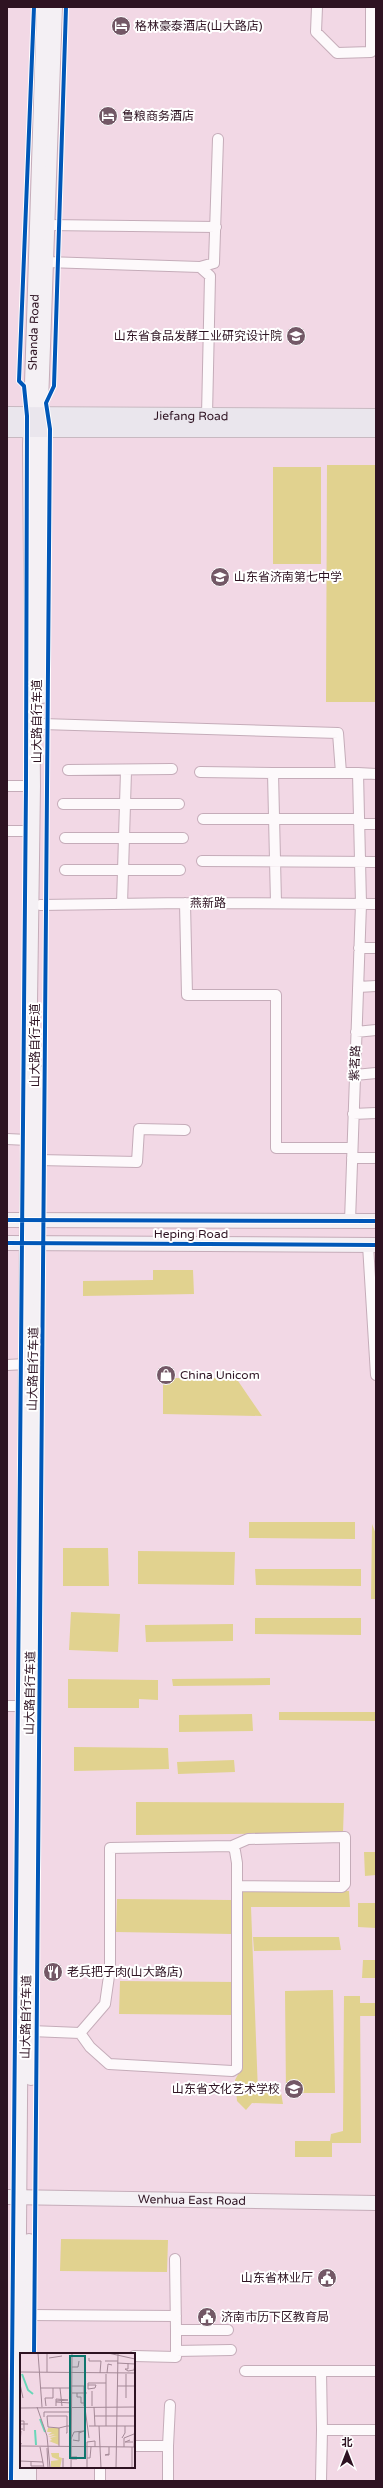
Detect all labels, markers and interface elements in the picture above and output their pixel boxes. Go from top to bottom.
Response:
hotel icon: 格林豪泰酒店(山大路店) [110,15,132,37]
place label: 格林豪泰酒店(山大路店) [135,19,263,33]
hotel icon: 鲁粮商务酒店 [97,105,119,127]
place label: 鲁粮商务酒店 [122,109,194,123]
street label: Shanda Road [25,294,42,371]
school or university icon: 山东省食品发酵工业研究设计院 [285,325,307,347]
place label: 山东省食品发酵工业研究设计院 [114,329,282,343]
street label: Jiefang Road [154,409,228,423]
school or university icon: 山东省济南第七中学 [209,566,231,588]
place label: 山东省济南第七中学 [234,570,342,584]
street label: 山大路自行车道 [30,679,44,763]
street label: 燕新路 [190,896,226,910]
street label: 山大路自行车道 [28,1003,42,1087]
street label: 紫茗路 [347,1045,363,1081]
street label: Heping Road [154,1227,228,1241]
street label: 山大路自行车道 [25,1327,41,1411]
shop icon: China Unicom [155,1364,177,1386]
place label: China Unicom [180,1368,260,1382]
street label: 山大路自行车道 [22,1651,38,1735]
restaurant icon: 老兵把子肉(山大路店) [42,1961,64,1983]
place label: 老兵把子肉(山大路店) [67,1965,183,1979]
street label: 山大路自行车道 [18,1975,34,2059]
school or university icon: 山东省文化艺术学校 [283,2078,305,2100]
place label: 山东省文化艺术学校 [172,2082,280,2096]
street label: Wenhua East Road [138,2192,246,2208]
public building icon: 山东省林业厅 [316,2267,338,2289]
place label: 山东省林业厅 [241,2271,313,2285]
public building icon: 济南市历下区教育局 [196,2306,218,2328]
place label: 济南市历下区教育局 [221,2310,329,2324]
inset map [20,2353,135,2468]
north arrow [327,2432,367,2472]
text: 北 [342,2436,353,2449]

